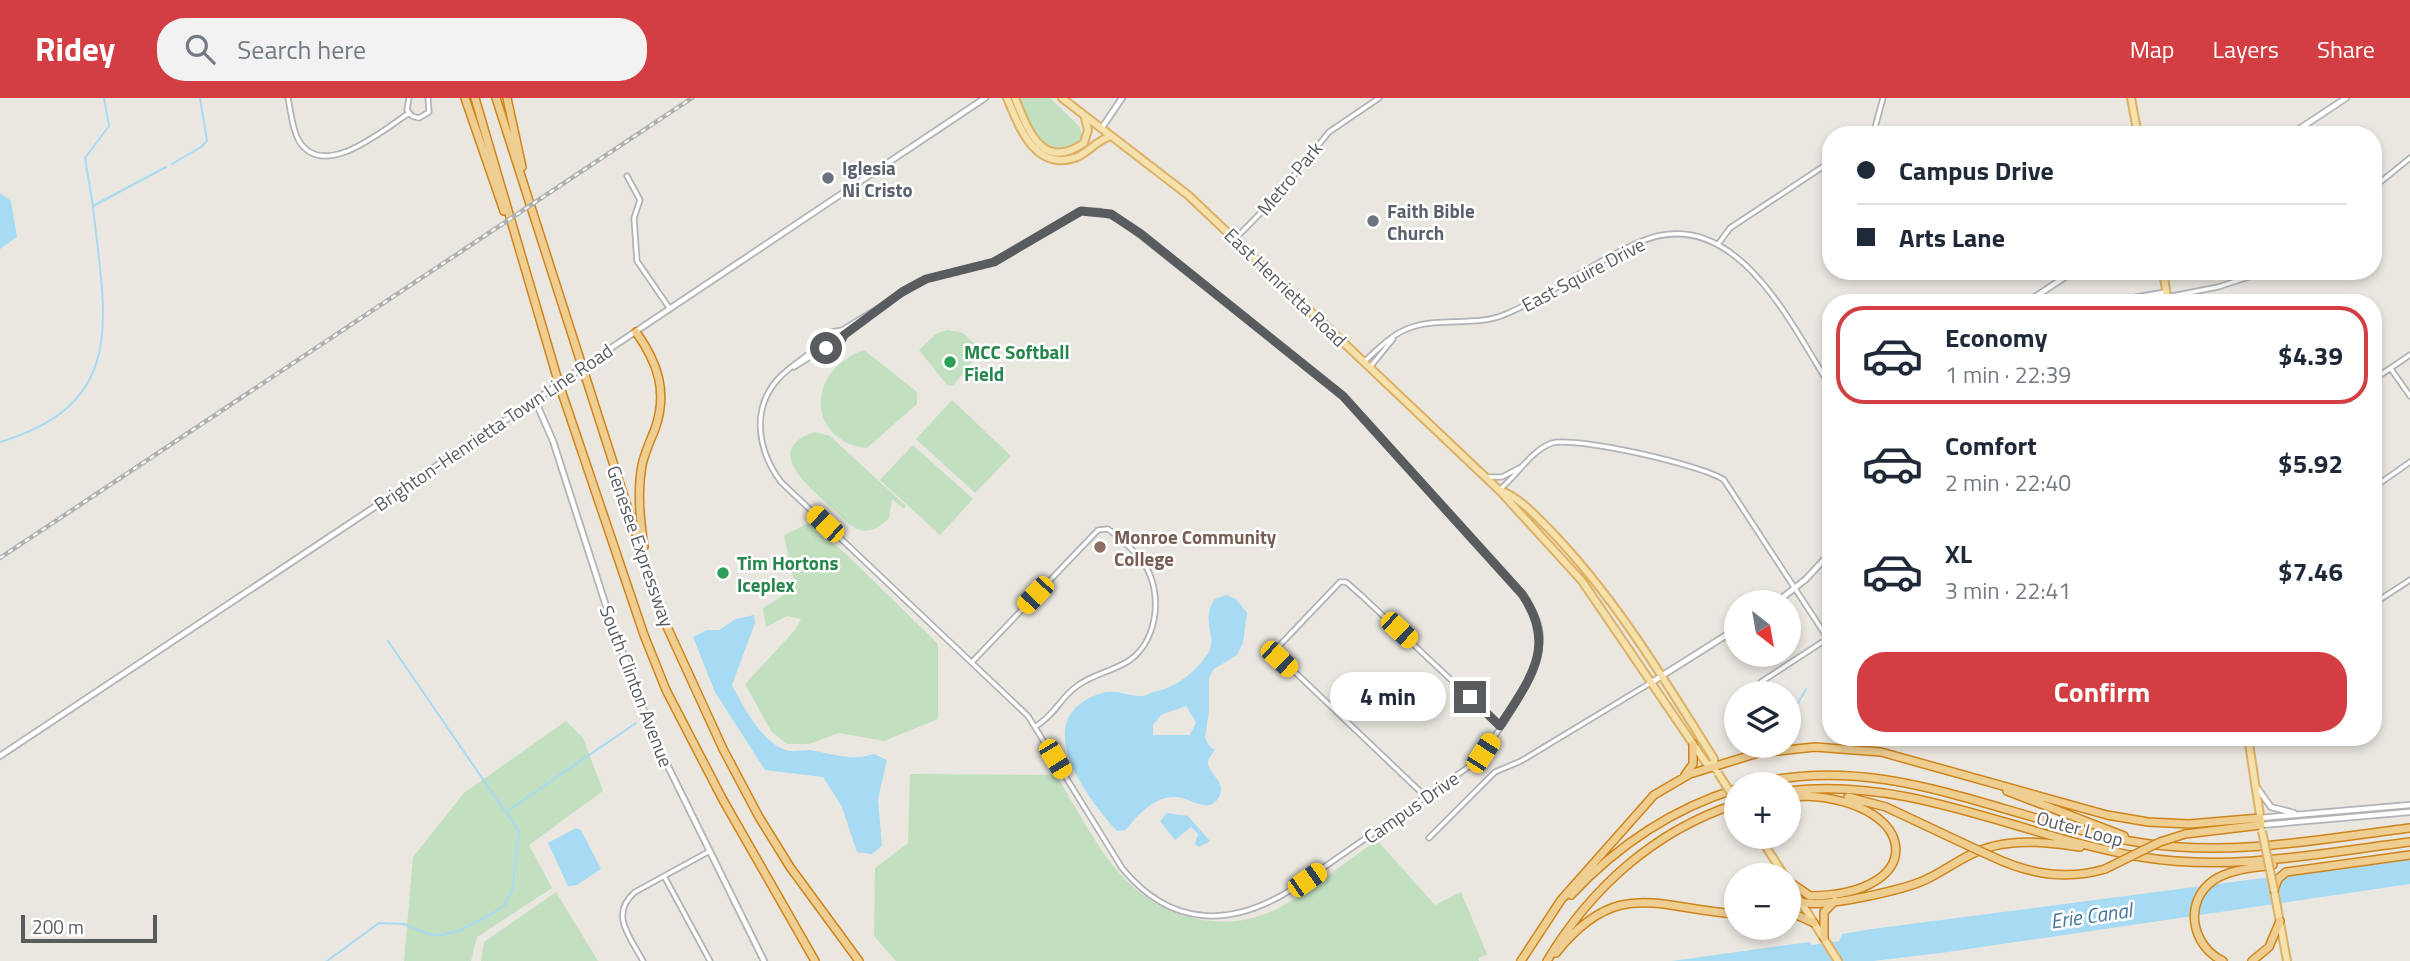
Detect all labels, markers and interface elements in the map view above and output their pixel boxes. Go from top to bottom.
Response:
search box [157,18,647,81]
text: Ridey [35,24,115,74]
icon: search [181,30,219,68]
text: Search here [237,30,366,69]
text: Map [2130,31,2175,67]
text: Layers [2213,31,2279,67]
text: Share [2317,31,2375,67]
street label: Metro Park [1249,135,1329,221]
text: Campus Drive [1899,151,2054,190]
place label: Iglesia Ni Cristo [842,153,913,204]
marker: Iglesia Ni Cristo [820,170,836,186]
place label: Faith Bible Church [1387,196,1475,247]
marker: Faith Bible Church [1365,213,1381,229]
text: Arts Lane [1899,218,2005,257]
street label: East Henrietta Road [1218,221,1354,353]
street label: East Squire Drive [1516,229,1650,319]
text: Economy [1945,318,2047,357]
icon: car [1861,324,1924,387]
route start [810,332,842,364]
street label: Brighton-Henrietta Town Line Road [368,336,618,518]
text: $4.39 [2278,336,2343,375]
place label: MCC Softball Field [964,337,1070,388]
marker: MCC Softball Field [942,354,958,370]
text: 1 min · 22:39 [1945,357,2071,392]
text: Comfort [1945,426,2037,465]
icon: car [1861,432,1924,495]
text: $5.92 [2278,444,2343,483]
street label: Genesee Expressway [600,461,682,631]
text: 2 min · 22:40 [1945,465,2071,500]
car [803,502,848,546]
place label: Monroe Community College [1114,522,1277,573]
text: XL [1945,534,1972,573]
marker: Monroe Community College [1092,539,1108,555]
icon: car [1861,540,1924,603]
place label: Tim Hortons Iceplex [737,548,838,599]
text: $7.46 [2278,552,2343,591]
marker: Tim Hortons Iceplex [715,565,731,581]
car [1013,572,1058,618]
text: 3 min · 22:41 [1945,573,2071,608]
north arrow [1724,590,1801,667]
map controls [1724,590,1801,940]
street label: South Clinton Avenue [593,601,681,771]
car [1377,608,1422,652]
car [1257,637,1302,681]
button: Confirm [1857,652,2347,732]
callout: 4 min [1330,672,1446,722]
text: 4 min [1360,679,1416,714]
route end [1454,681,1486,713]
button: layers [1724,681,1801,758]
car [1463,730,1504,776]
car [1036,736,1075,782]
street label: Campus Drive [1357,763,1465,851]
button: + [1724,772,1801,849]
street label: Outer Loop [2033,803,2127,853]
car [1284,859,1331,901]
button: − [1724,863,1801,940]
water label: Erie Canal [2048,893,2136,937]
scale bar [21,912,158,944]
text: 200 m [32,912,84,941]

